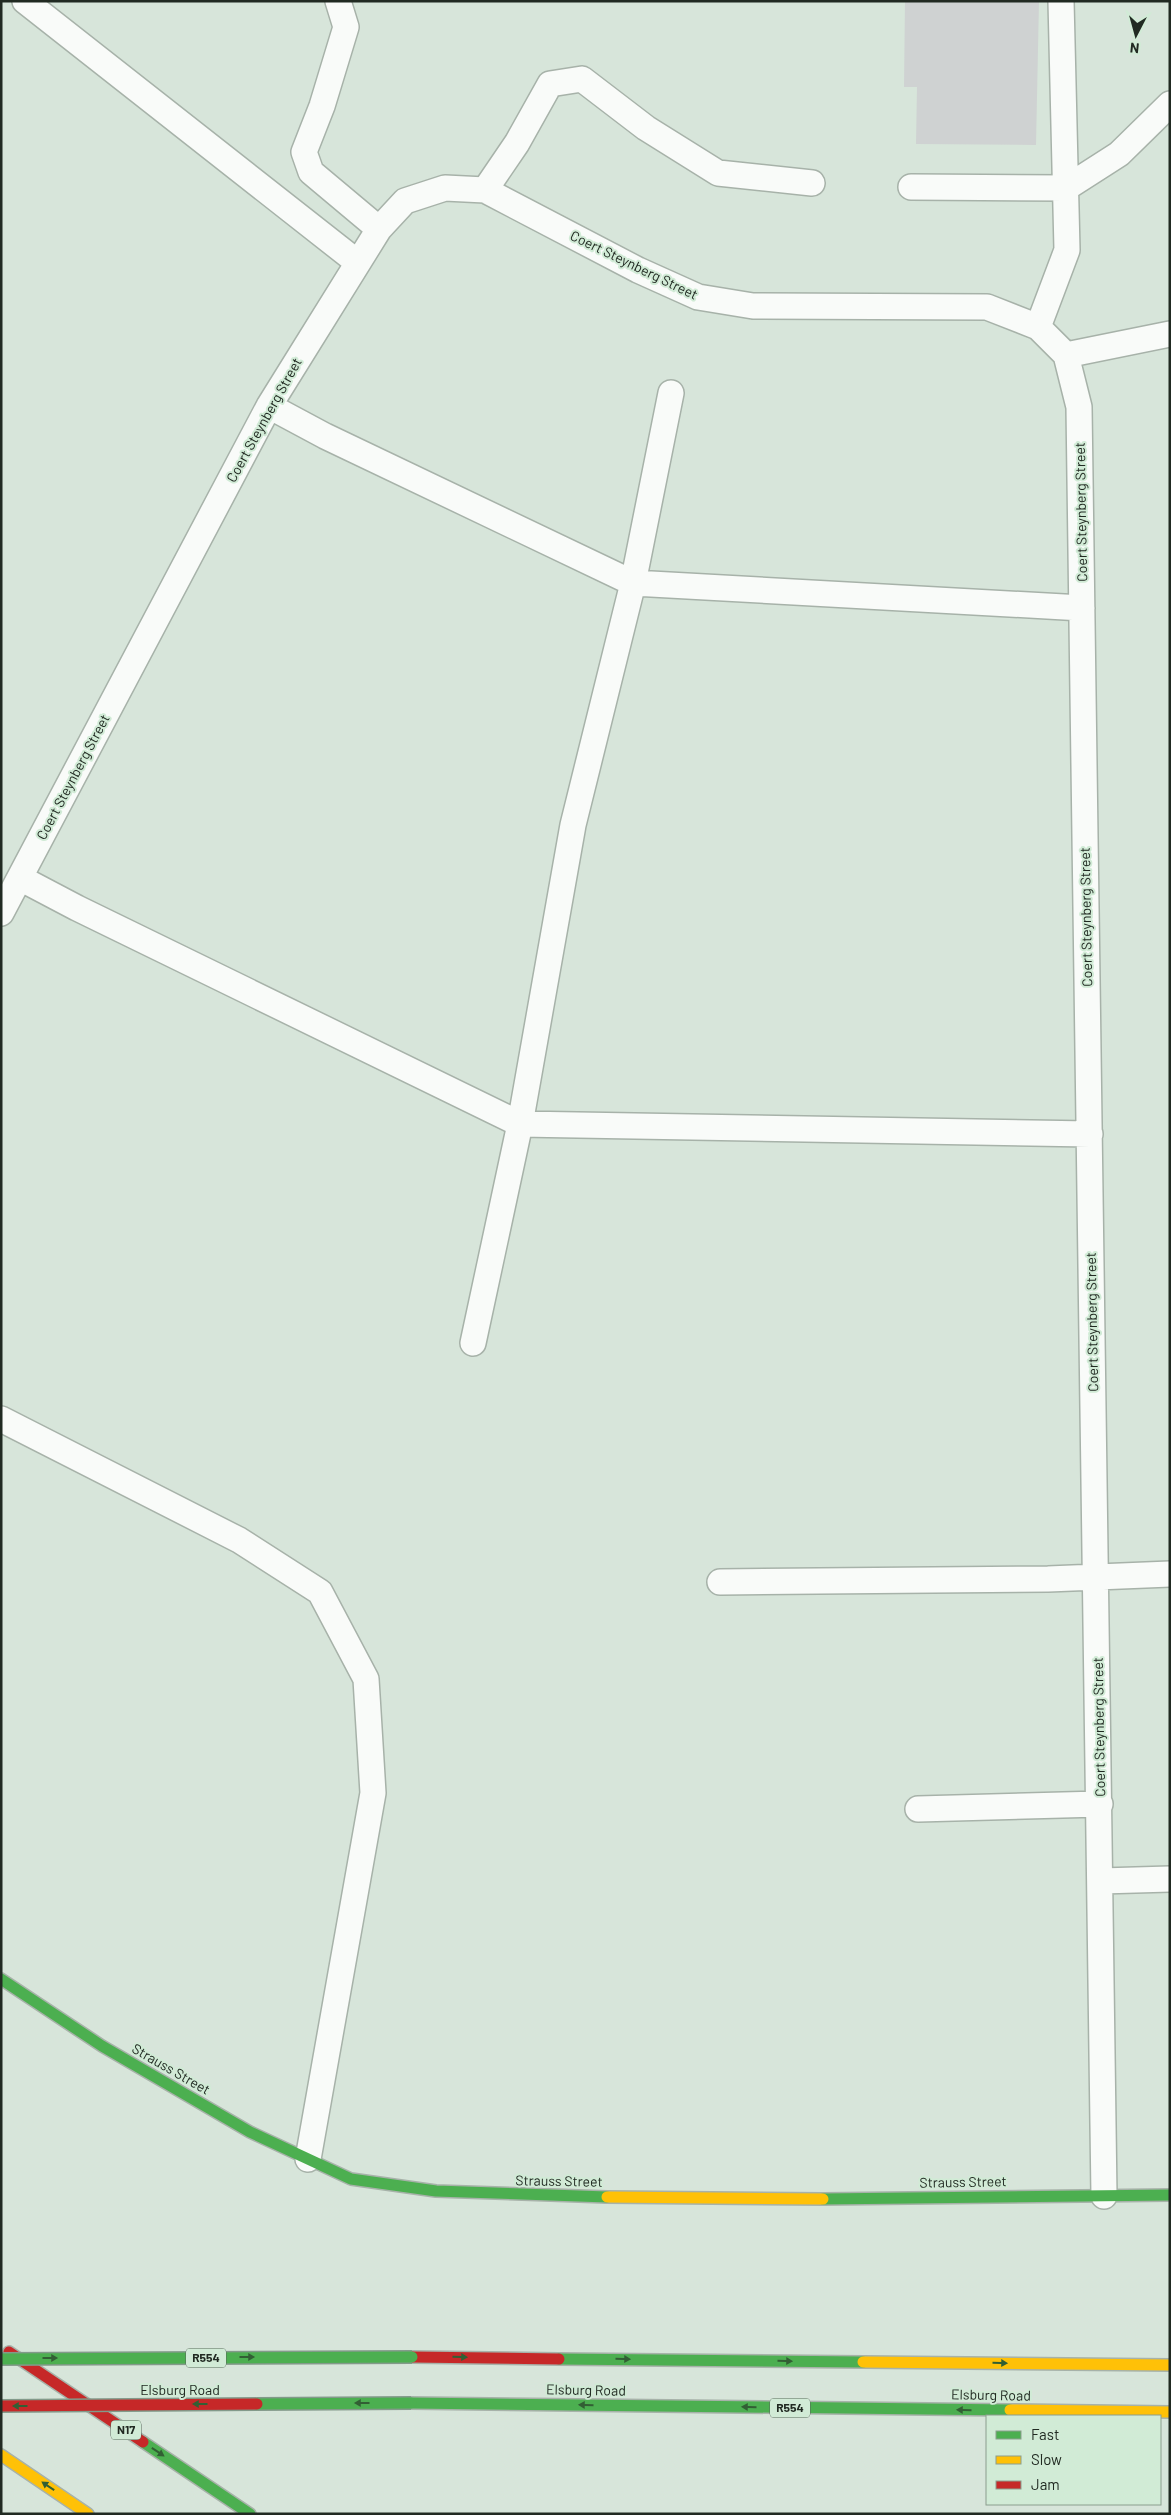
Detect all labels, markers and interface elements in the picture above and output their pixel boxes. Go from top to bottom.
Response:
north arrow [1111,10,1161,60]
text: N [1129,39,1140,57]
street label: Coert Steynberg Street [568,226,701,303]
street label: Coert Steynberg Street [222,355,305,485]
street label: Coert Steynberg Street [1071,442,1090,582]
street label: Coert Steynberg Street [32,711,113,842]
street label: Coert Steynberg Street [1076,847,1095,987]
street label: Coert Steynberg Street [1082,1252,1101,1392]
street label: Coert Steynberg Street [1089,1657,1108,1797]
street label: Strauss Street [129,2039,213,2098]
street label: Strauss Street [515,2171,603,2190]
street label: Strauss Street [919,2172,1007,2191]
road number: R554 [186,2348,226,2368]
one-way arrow [240,2353,256,2361]
one-way arrow [453,2353,469,2361]
one-way arrow [42,2354,58,2362]
one-way arrow [615,2355,631,2363]
one-way arrow [778,2357,794,2365]
one-way arrow [993,2359,1009,2367]
street label: Elsburg Road [546,2380,626,2399]
street label: Elsburg Road [140,2381,220,2398]
street label: Elsburg Road [951,2385,1031,2404]
road number: R554 [770,2398,810,2418]
one-way arrow [354,2399,370,2407]
one-way arrow [192,2401,208,2409]
one-way arrow [578,2401,594,2409]
one-way arrow [12,2402,28,2410]
one-way arrow [740,2403,756,2411]
one-way arrow [955,2406,971,2414]
legend [986,2415,1161,2505]
road number: N17 [111,2420,141,2440]
text: Fast [1031,2425,1059,2443]
one-way arrow [151,2447,165,2457]
text: Slow [1031,2450,1062,2468]
text: Jam [1031,2475,1060,2493]
one-way arrow [41,2481,54,2491]

